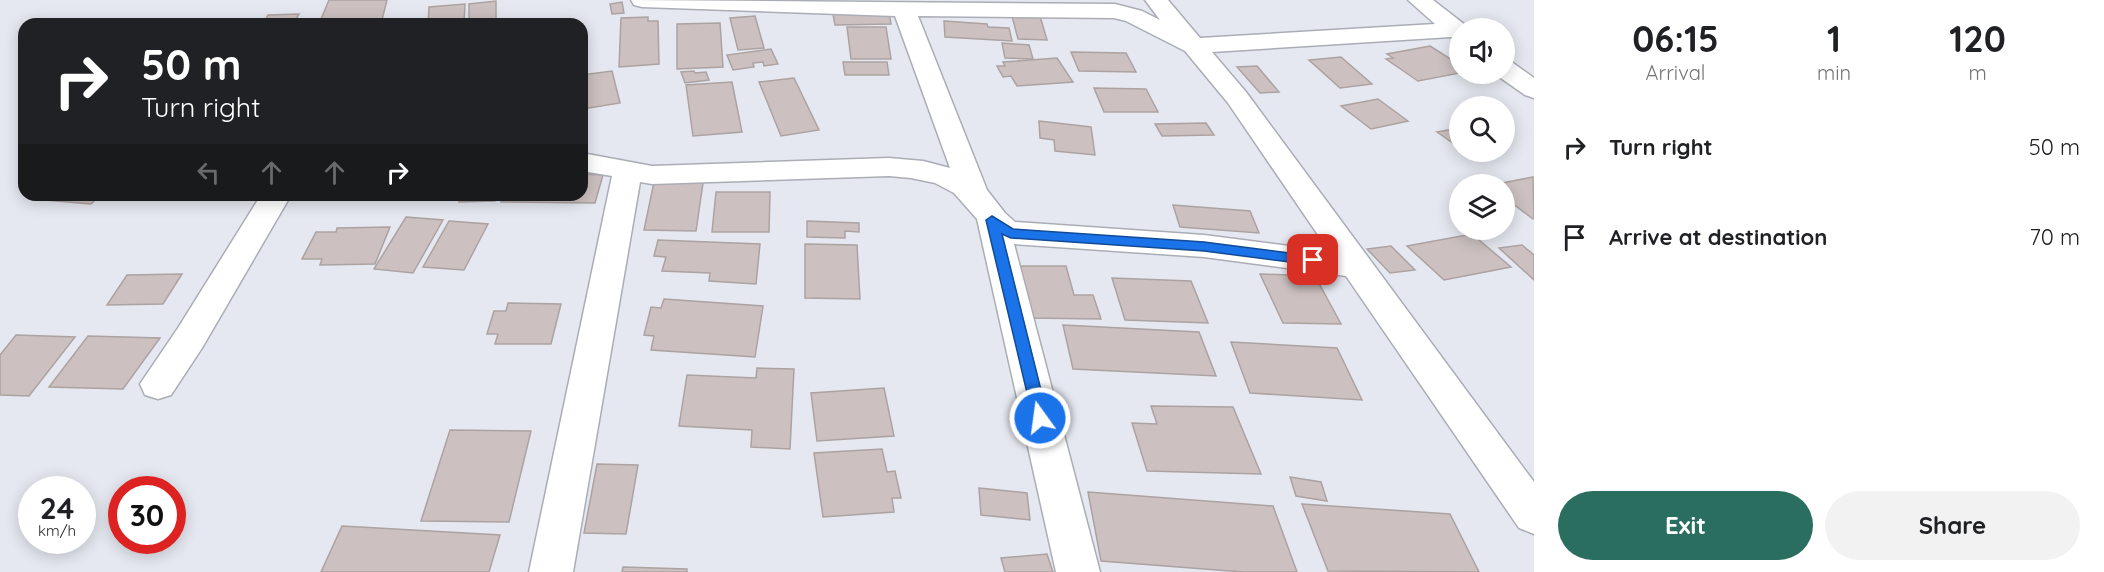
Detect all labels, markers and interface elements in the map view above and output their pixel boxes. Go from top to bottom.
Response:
text: 06:15 [1632,16,1719,61]
text: 1 [1827,16,1841,61]
text: 120 [1949,16,2006,61]
map controls [1449,18,1515,240]
button: sound [1449,18,1515,84]
text: 50 m [141,38,241,91]
icon: right [42,42,120,120]
text: Arrival [1646,60,1705,85]
text: min [1817,60,1851,85]
text: m [1968,60,1987,85]
text: Turn right [141,90,260,124]
button: search [1449,96,1515,162]
icon: right [1558,131,1591,164]
text: Turn right [1609,133,1713,161]
text: 50 m [2029,133,2080,161]
icon: left [192,156,225,189]
icon: ahead [255,156,288,189]
icon: ahead [318,156,351,189]
icon: right [381,156,414,189]
button: layers [1449,174,1515,240]
icon: arrive [1558,221,1591,254]
text: Arrive at destination [1609,223,1827,251]
text: 70 m [2030,223,2080,251]
pin [1287,234,1338,285]
icon: arrive [1296,243,1329,276]
position arrow [1008,386,1072,450]
speed limit sign: 30 [108,476,186,554]
text: 24 [40,489,74,527]
button: Exit [1558,491,1813,560]
button: Share [1825,491,2080,560]
text: km/h [38,521,76,540]

